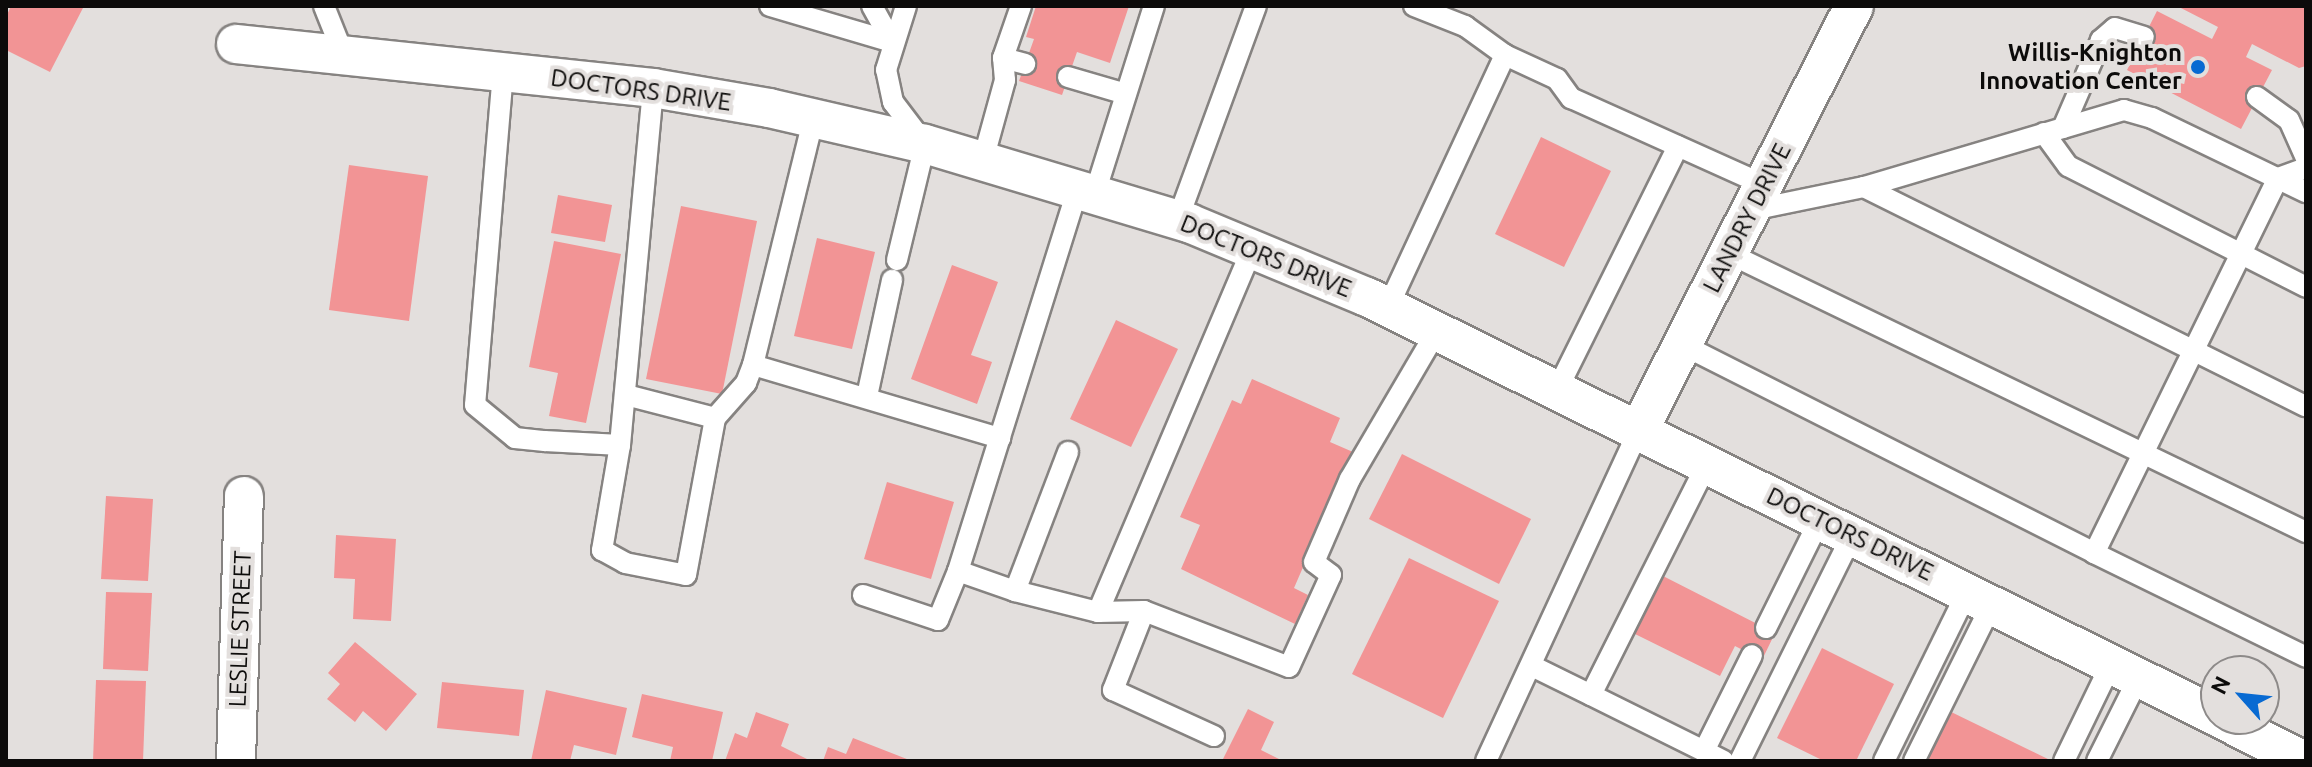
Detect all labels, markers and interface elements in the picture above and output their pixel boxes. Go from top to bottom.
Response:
place label: Willis-Knighton Innovation Center [1979,39,2182,95]
marker: Willis-Knighton Innovation Center [2189,58,2207,76]
street label: DOCTORS DRIVE [549,63,733,117]
street label: LANDRY DRIVE [1697,139,1797,297]
street label: DOCTORS DRIVE [1176,209,1356,303]
street label: DOCTORS DRIVE [1762,481,1938,587]
street label: LESLIE STREET [223,550,257,708]
north arrow [2200,655,2280,735]
text: N [2205,672,2235,698]

